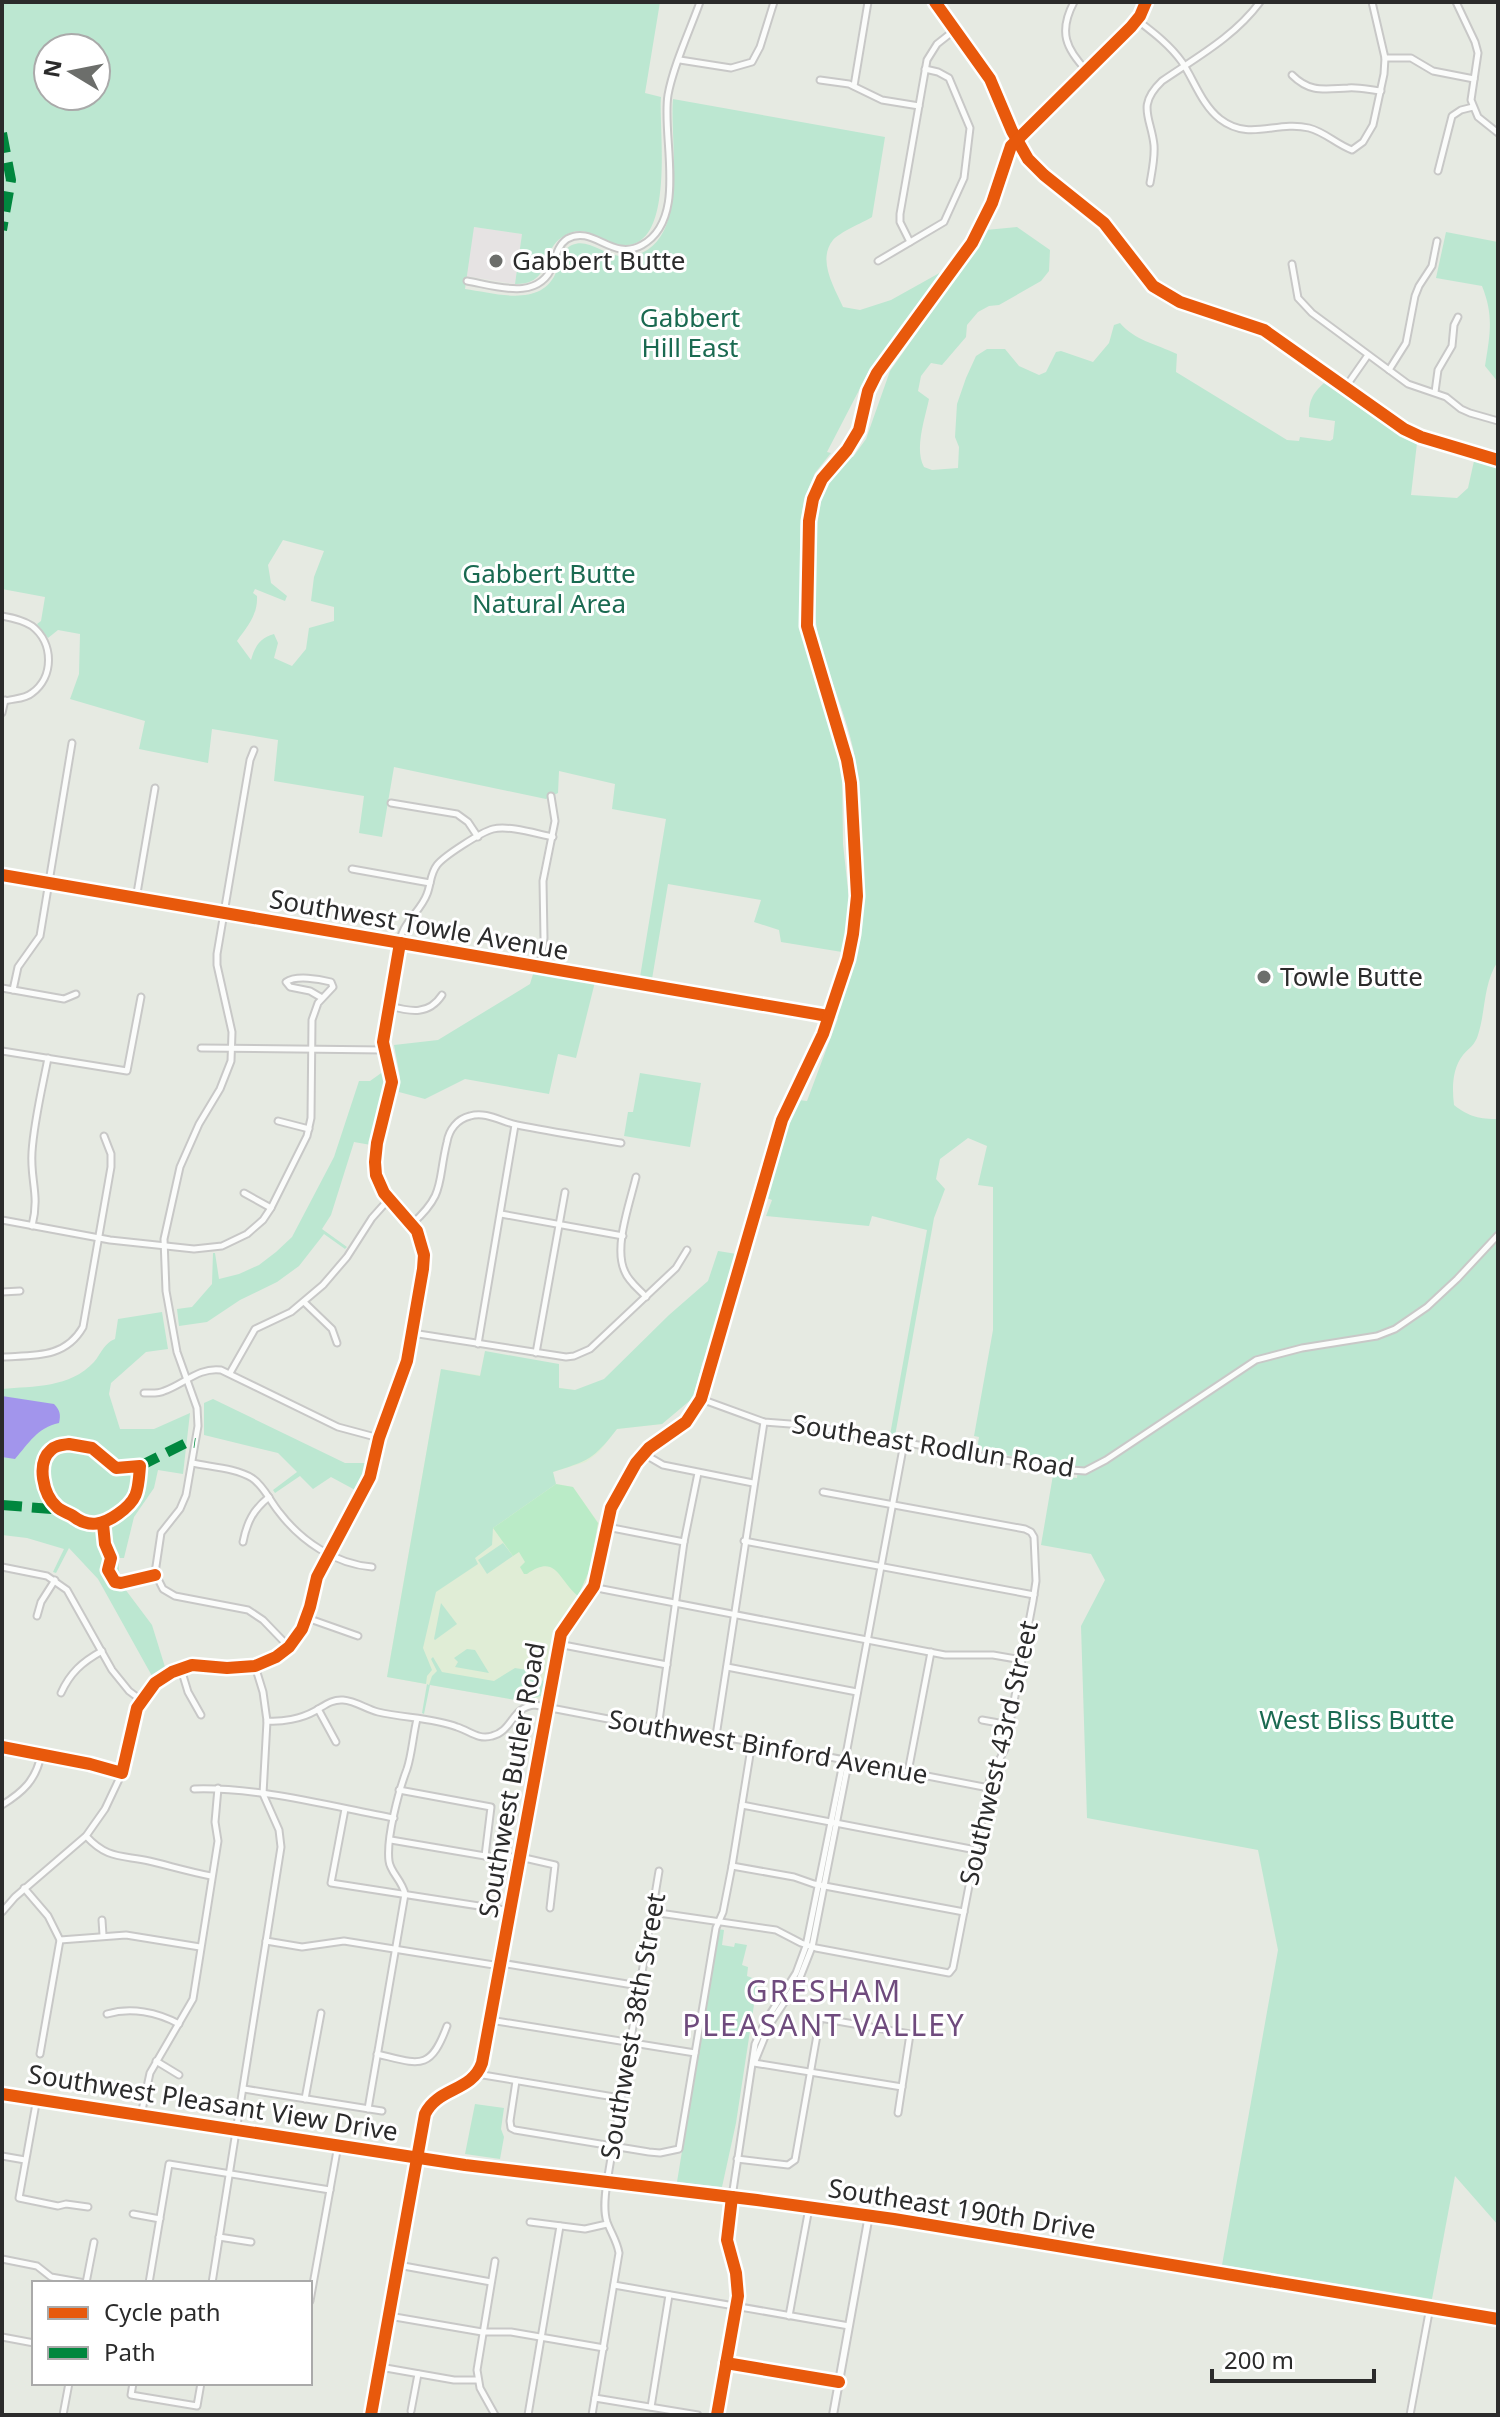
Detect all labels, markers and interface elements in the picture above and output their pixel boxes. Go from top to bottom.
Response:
north arrow [32,32,112,112]
text: N [35,57,68,80]
place label: Gabbert Butte [512,242,685,278]
marker: Gabbert Butte [487,252,505,270]
park label: Gabbert Hill East [640,299,740,365]
park label: Gabbert Butte Natural Area [462,555,636,621]
street label: Southwest Towle Avenue [267,880,571,968]
place label: Towle Butte [1280,958,1423,994]
marker: Towle Butte [1255,968,1273,986]
street label: Southeast Rodlun Road [789,1405,1077,1485]
street label: Southwest 43rd Street [950,1617,1046,1889]
street label: Southwest Butler Road [469,1639,553,1920]
street label: Southwest Binford Avenue [606,1700,931,1792]
park label: West Bliss Butte [1259,1701,1455,1737]
street label: Southwest 38th Street [591,1890,673,2162]
district label: GRESHAM PLEASANT VALLEY [682,1970,966,2045]
street label: Southwest Pleasant View Drive [26,2055,401,2149]
street label: Southeast 190th Drive [826,2169,1099,2247]
legend [32,2281,312,2385]
text: Cycle path [104,2295,221,2328]
scale bar [1212,2333,1374,2383]
text: Path [104,2335,155,2368]
text: 200 m [1224,2343,1294,2376]

